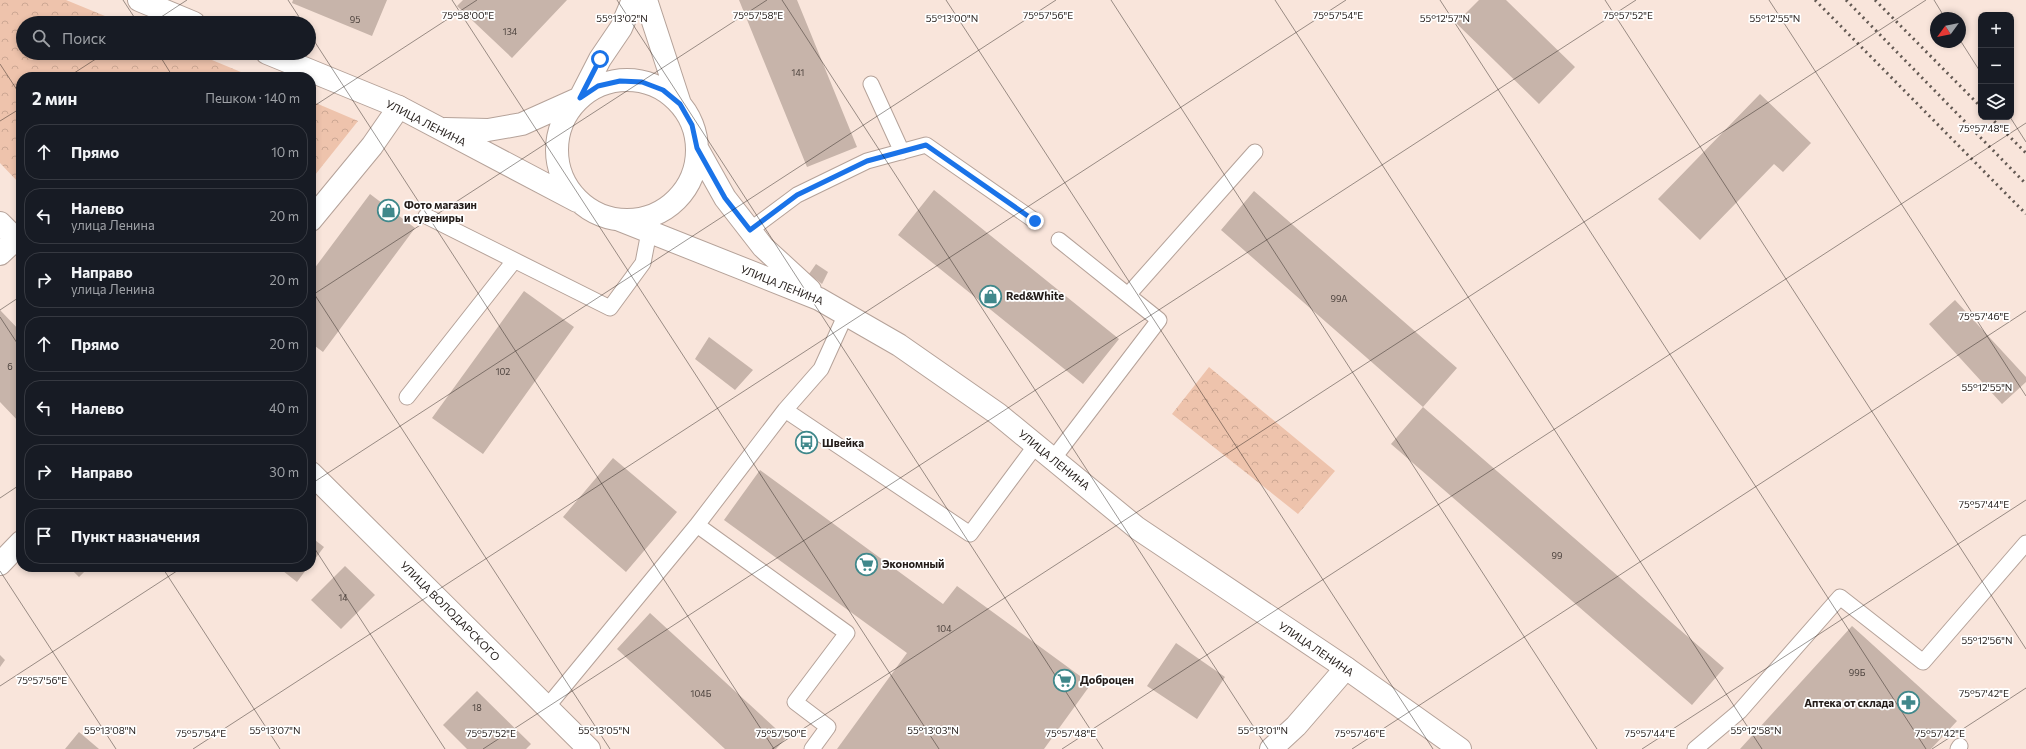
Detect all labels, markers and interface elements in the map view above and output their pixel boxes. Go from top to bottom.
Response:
text: 75°58'00"E [442,9,494,21]
text: 75°57'58"E [733,9,783,21]
text: 75°57'56"E [1023,9,1073,21]
text: 75°57'54"E [1313,9,1363,21]
text: 75°57'52"E [1603,9,1653,21]
text: 55°13'02"N [596,12,648,24]
text: 55°13'00"N [926,12,978,24]
text: 55°12'57"N [1420,12,1470,24]
text: 55°12'55"N [1750,12,1800,24]
north arrow [1930,12,1966,48]
map controls [1978,12,2014,120]
button: + [1978,12,2014,48]
house number: 95 [350,14,360,25]
search box [16,16,316,60]
house number: 134 [503,26,518,37]
icon: search [30,27,52,49]
text: Поиск [62,29,106,47]
button: − [1978,48,2014,84]
route start [591,50,609,68]
house number: 141 [792,67,804,78]
button: layers [1978,84,2014,120]
text: 2 мин [32,88,77,109]
text: Пешком · 140 m [205,90,300,106]
street label: УЛИЦА ЛЕНИНА [384,97,469,149]
text: 75°57'48"E [1959,122,2009,134]
icon: ahead [33,141,55,163]
text: Прямо [71,143,119,161]
text: 10 m [271,144,299,160]
shop icon: Фото магазин и сувениры [375,198,401,224]
place label: Фото магазин и сувениры [404,198,477,224]
text: Налево [71,199,124,217]
icon: left [33,205,55,227]
text: 20 m [270,208,299,224]
route end [1026,212,1044,230]
text: улица Ленина [71,217,155,233]
street label: УЛИЦА ЛЕНИНА [739,262,826,307]
text: Направо [71,263,133,281]
icon: right [33,269,55,291]
text: 20 m [270,272,299,288]
text: улица Ленина [71,281,155,297]
shop icon: Red&White [978,283,1004,309]
place label: Red&White [1006,289,1064,302]
house number: 99А [1331,293,1347,304]
text: 75°57'46"E [1959,310,2009,322]
icon: ahead [33,333,55,355]
text: Прямо [71,335,119,353]
text: 20 m [270,336,299,352]
house number: 6 [7,361,13,372]
house number: 102 [496,366,510,377]
text: 55°12'55"N [1962,381,2012,393]
icon: left [33,397,55,419]
text: Налево [71,399,124,417]
text: 40 m [269,400,299,416]
street label: УЛИЦА ЛЕНИНА [1016,427,1093,493]
bus stop icon: Швейка [794,430,820,456]
place label: Швейка [822,436,864,449]
icon: right [33,461,55,483]
text: Направо [71,463,133,481]
text: 30 m [269,464,299,480]
text: 75°57'44"E [1959,498,2009,510]
icon: arrive [33,525,55,547]
text: Пункт назначения [71,527,200,545]
house number: 99 [1552,550,1562,561]
supermarket icon: Экономный [854,551,880,577]
place label: Экономный [882,557,945,570]
street label: УЛИЦА ВОЛОДАРСКОГО [398,558,503,663]
house number: 14 [338,592,348,603]
street label: УЛИЦА ЛЕНИНА [1276,619,1357,679]
house number: 104 [936,623,952,634]
text: 55°12'56"N [1961,634,2013,646]
supermarket icon: Доброцен [1052,667,1078,693]
house number: 99Б [1849,667,1866,678]
place label: Доброцен [1080,673,1134,686]
text: 75°57'56"E [17,674,67,686]
text: 75°57'42"E [1959,687,2009,699]
house number: 104Б [691,688,712,699]
pharmacy icon: Аптека от склада [1896,690,1922,716]
place label: Аптека от склада [1804,696,1894,709]
house number: 18 [472,702,482,713]
text: 55°13'08"N [84,724,136,736]
text: 55°13'07"N [249,724,301,736]
text: 55°13'05"N [578,724,630,736]
text: 55°13'03"N [907,724,959,736]
text: 55°13'01"N [1238,724,1288,736]
text: 55°12'58"N [1730,724,1782,736]
text: 75°57'54"E [176,727,226,739]
text: 75°57'52"E [466,727,516,739]
text: 75°57'50"E [756,727,806,739]
text: 75°57'48"E [1046,727,1096,739]
text: 75°57'46"E [1335,727,1385,739]
text: 75°57'44"E [1625,727,1675,739]
text: 75°57'42"E [1915,727,1965,739]

